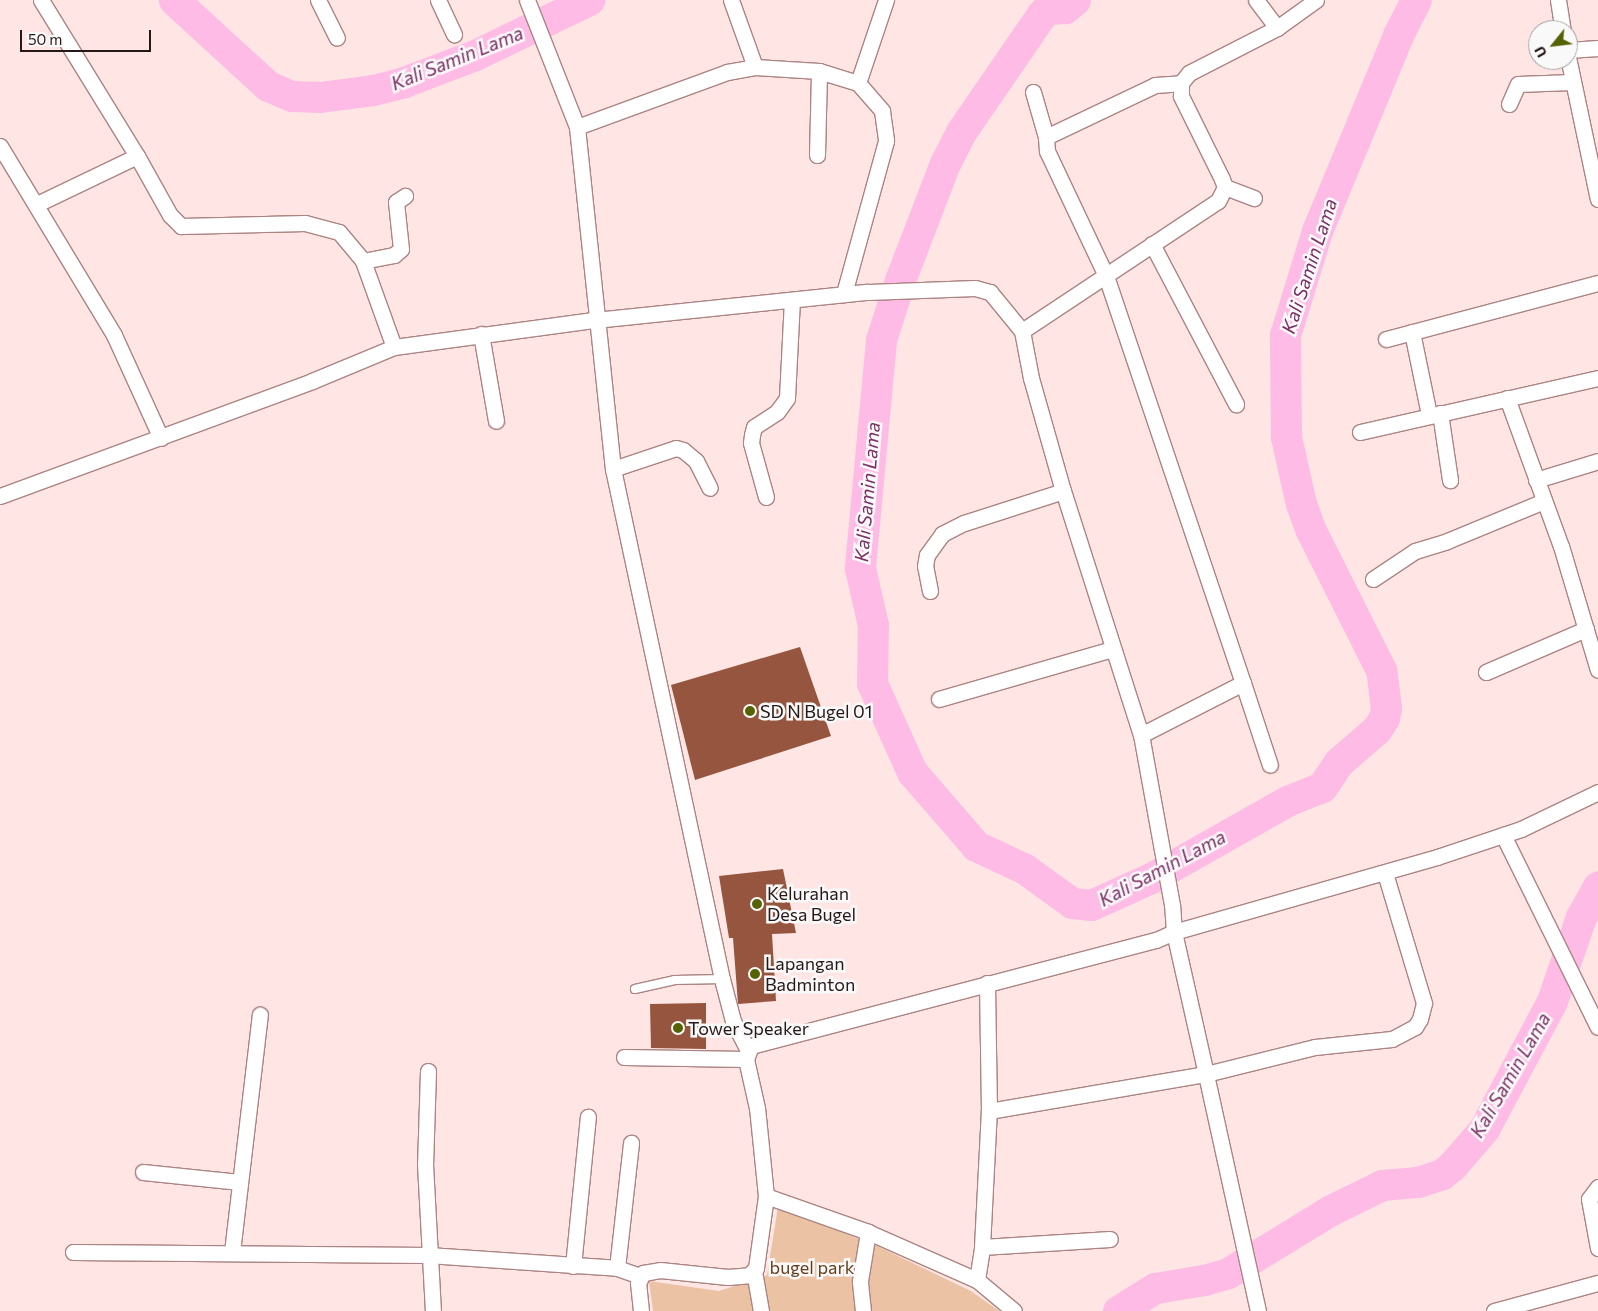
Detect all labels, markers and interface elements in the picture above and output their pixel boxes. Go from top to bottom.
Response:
scale bar [22,20,154,52]
north arrow [1528,20,1578,70]
water label: Kali Samin Lama [388,21,526,95]
text: 50 m [28,30,62,48]
text: U [1530,43,1550,61]
water label: Kali Samin Lama [1276,196,1342,336]
water label: Kali Samin Lama [850,421,884,563]
place label: SD N Bugel 01 [760,700,872,722]
marker: SD N Bugel 01 [744,705,756,717]
water label: Kali Samin Lama [1095,825,1229,911]
place label: Kelurahan Desa Bugel [767,883,856,926]
marker: Kelurahan Desa Bugel [751,898,763,910]
place label: Lapangan Badminton [765,953,855,996]
marker: Lapangan Badminton [749,968,761,980]
water label: Kali Samin Lama [1465,1008,1555,1142]
place label: Tower Speaker [688,1017,809,1039]
marker: Tower Speaker [672,1022,684,1034]
park label: bugel park [770,1256,854,1278]

